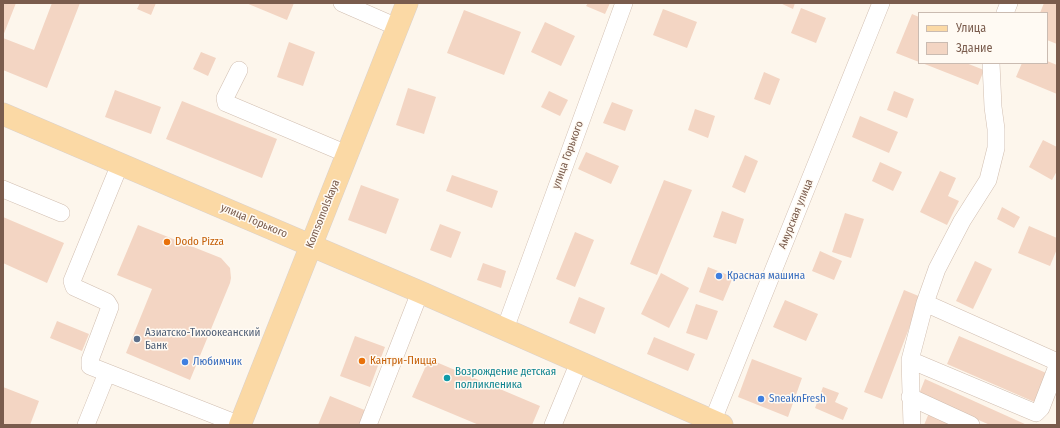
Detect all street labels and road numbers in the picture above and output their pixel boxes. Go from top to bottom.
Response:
street label: улица Горького [550,119,586,191]
street label: Амурская улица [776,177,816,251]
street label: Komsomolskaya [303,178,343,250]
street label: улица Горького [219,201,289,241]

